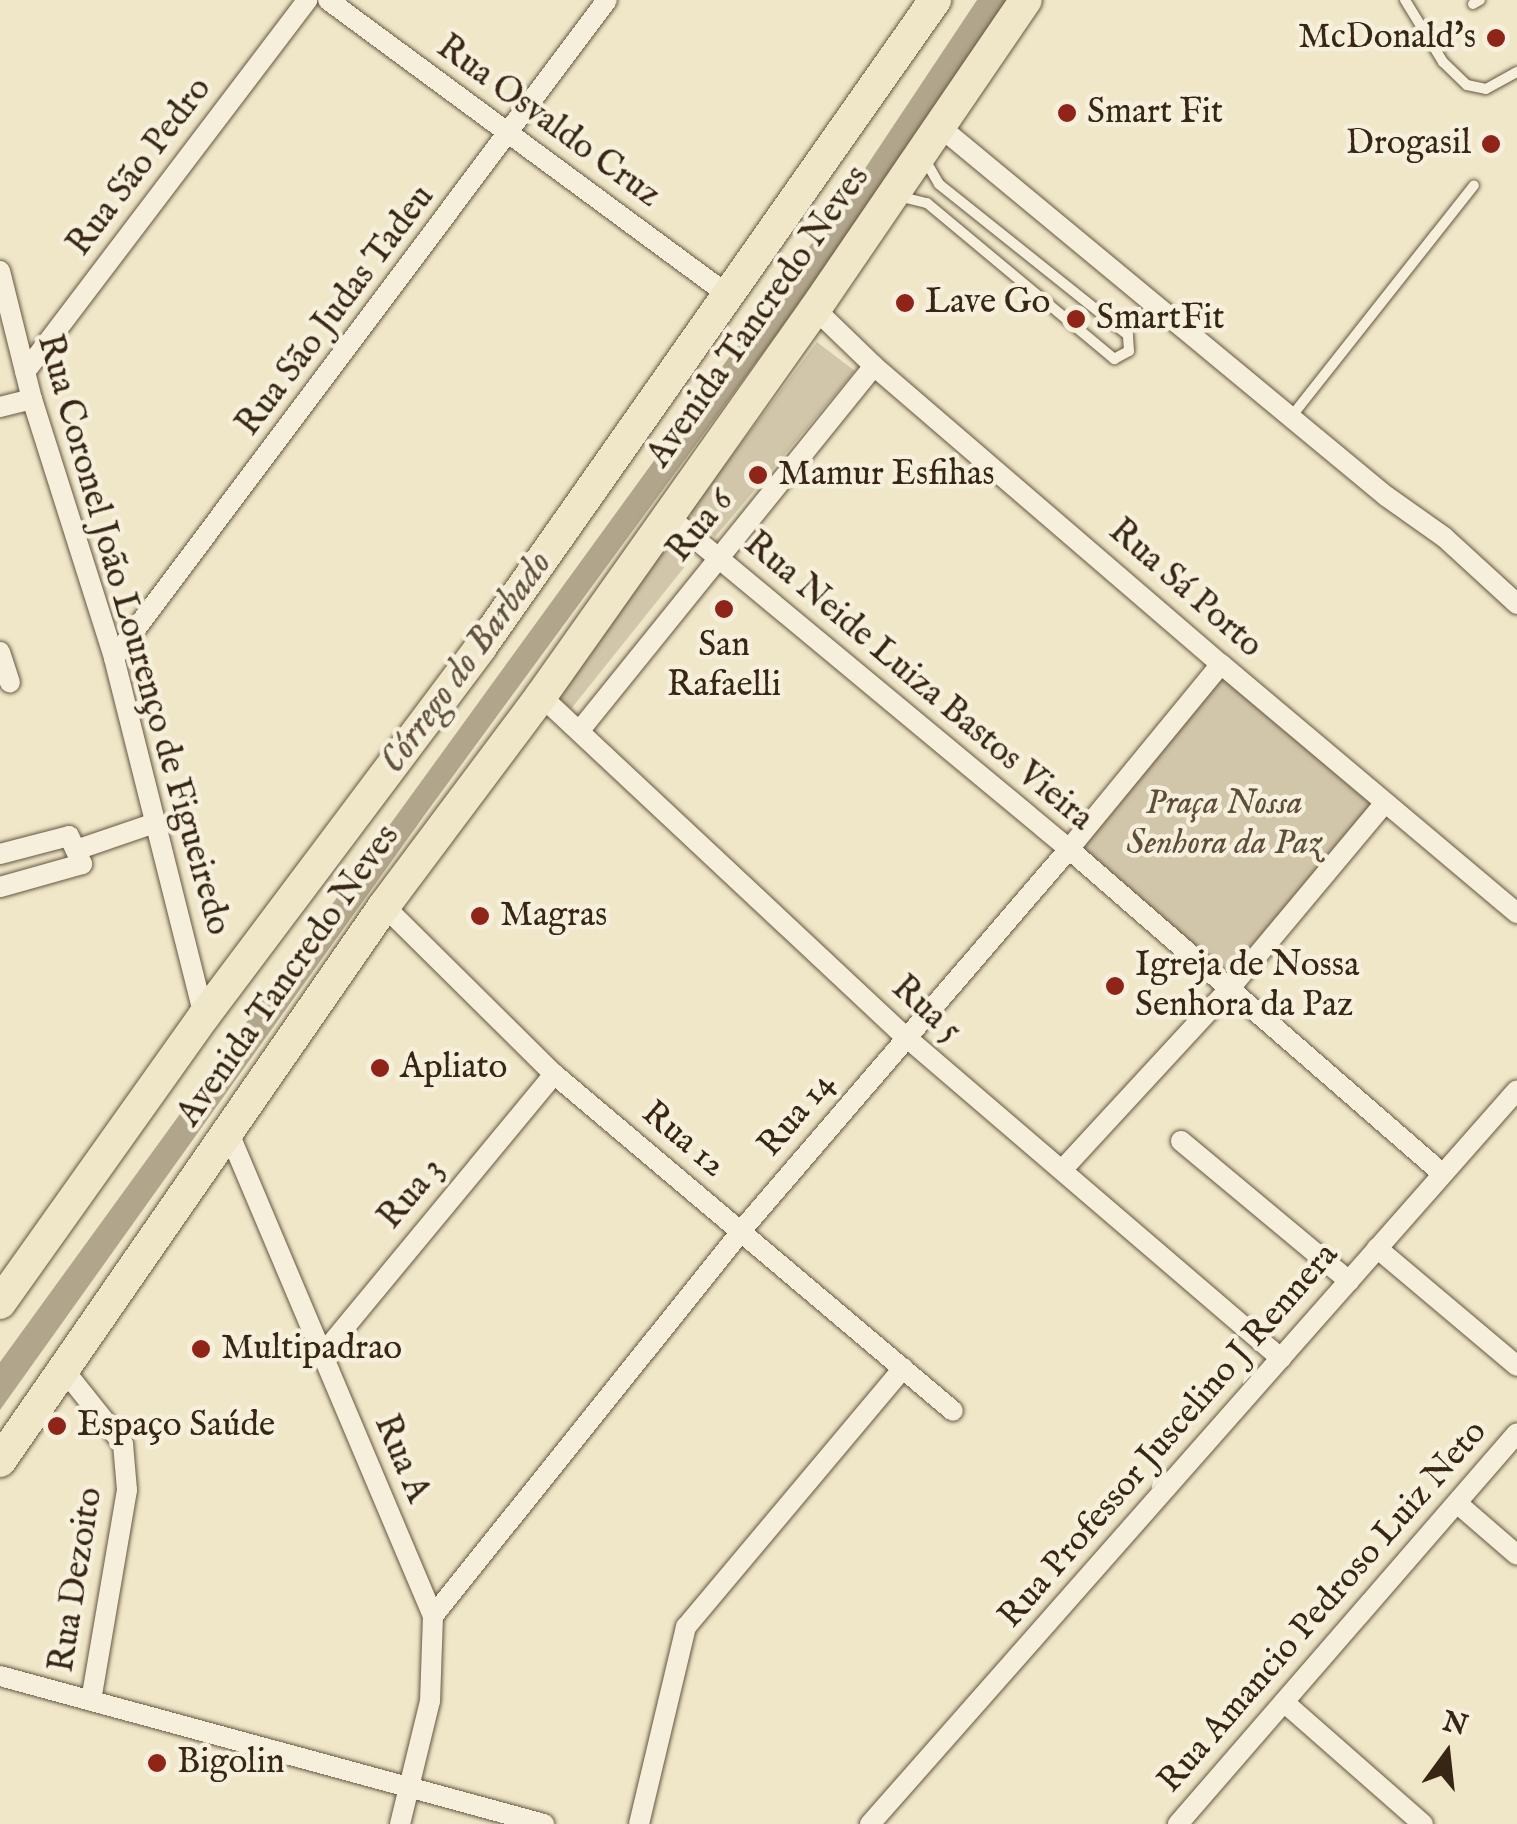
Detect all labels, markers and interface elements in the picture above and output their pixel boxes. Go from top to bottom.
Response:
place label: McDonald's [1298,17,1476,59]
street label: Rua Osvaldo Cruz [428,27,668,217]
marker: McDonald's [1485,27,1507,49]
street label: Rua São Pedro [59,69,221,265]
place label: Smart Fit [1087,92,1223,134]
marker: Smart Fit [1056,102,1078,124]
place label: Drogasil [1346,123,1471,165]
marker: Drogasil [1480,133,1502,155]
street label: Avenida Tancredo Neves [639,158,879,476]
street label: Rua São Judas Tadeu [228,177,444,445]
place label: Lave Go [925,282,1050,324]
marker: Lave Go [894,292,916,314]
place label: SmartFit [1096,298,1224,340]
marker: SmartFit [1065,308,1087,330]
street label: Rua Coronel João Lourenço de Figueiredo [27,330,239,940]
place label: Mamur Esfihas [778,454,994,496]
marker: Mamur Esfihas [747,464,769,486]
street label: Rua 6 [659,481,743,571]
street label: Rua Sá Porto [1100,511,1270,667]
street label: Rua Neide Luiza Bastos Vieira [735,524,1101,840]
water label: Córrego do Barbado [371,543,563,783]
marker: San Rafaelli [713,598,735,620]
place label: San Rafaelli [667,625,781,707]
park label: Praça Nossa Senhora da Paz [1126,783,1322,865]
street label: Avenida Tancredo Neves [169,817,409,1135]
place label: Magras [500,895,607,937]
marker: Magras [469,905,491,927]
place label: Igreja de Nossa Senhora da Paz [1135,945,1359,1027]
street label: Rua 5 [882,968,970,1052]
marker: Igreja de Nossa Senhora da Paz [1104,975,1126,997]
place label: Apliato [400,1047,507,1089]
marker: Apliato [369,1057,391,1079]
street label: Rua 14 [750,1064,844,1166]
street label: Rua 12 [632,1093,734,1187]
street label: Rua 3 [370,1150,454,1238]
street label: Rua Professor Juscelino J Rennera [990,1235,1348,1637]
place label: Multipadrao [221,1328,402,1370]
marker: Multipadrao [190,1338,212,1360]
place label: Espaço Saúde [77,1405,275,1447]
street label: Rua A [364,1409,438,1509]
street label: Rua Amancio Pedroso Luiz Neto [1150,1412,1496,1802]
marker: Espaço Saúde [46,1415,68,1437]
street label: Rua Dezoito [42,1485,112,1675]
north arrow [1397,1704,1497,1804]
place label: Bigolin [177,1742,285,1784]
marker: Bigolin [146,1752,168,1774]

